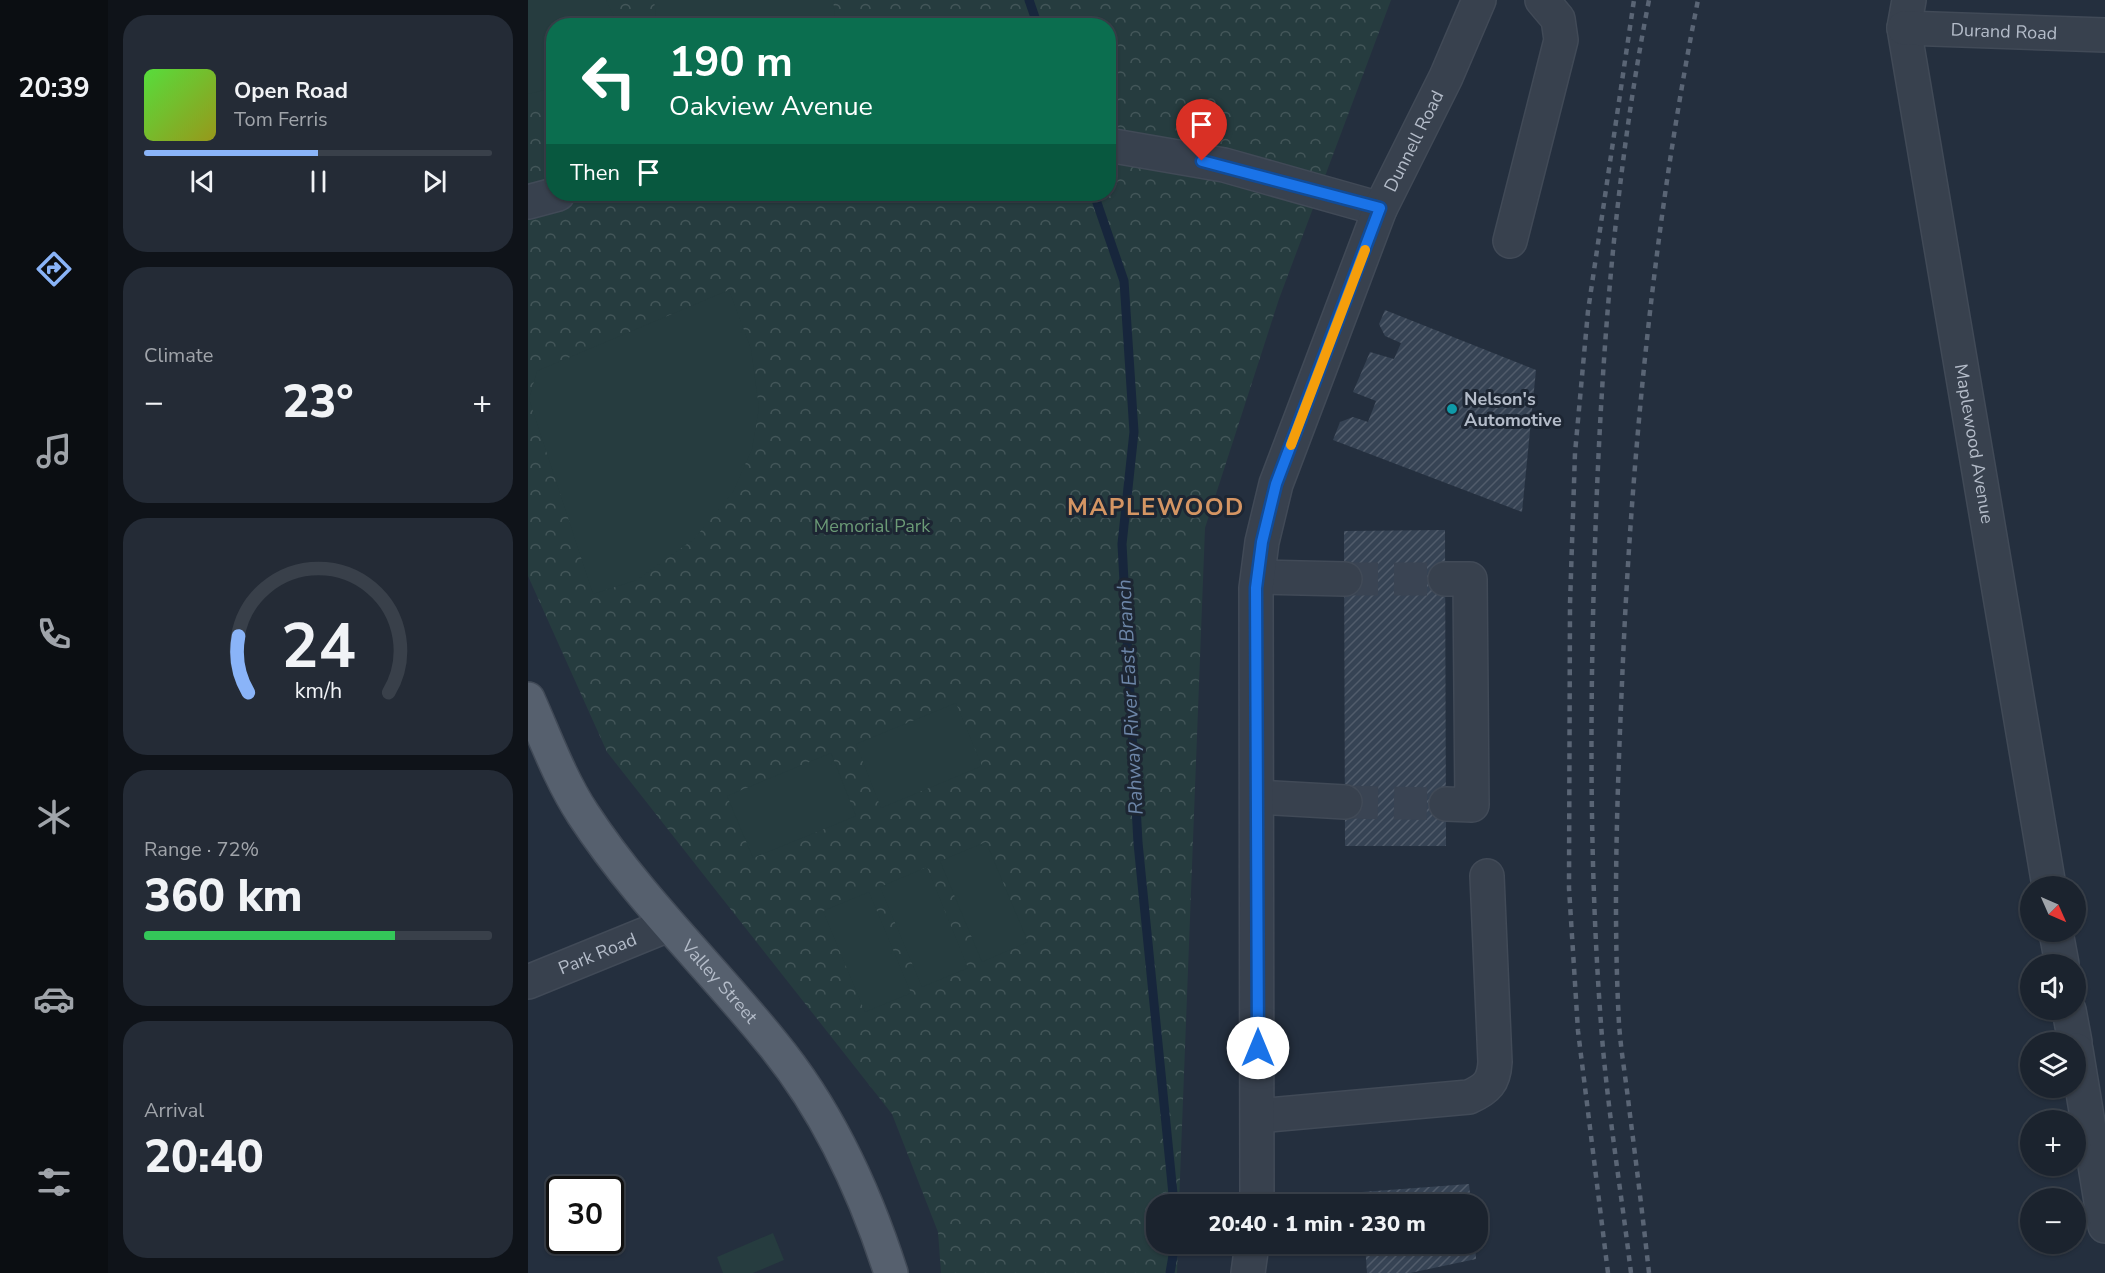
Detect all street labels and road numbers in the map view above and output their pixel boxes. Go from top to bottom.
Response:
street label: Durand Road [1950,18,2058,45]
street label: Dunnell Road [1378,86,1449,196]
street label: Maplewood Avenue [1949,362,2000,525]
street label: Park Road [555,927,640,980]
street label: Valley Street [675,934,763,1029]

